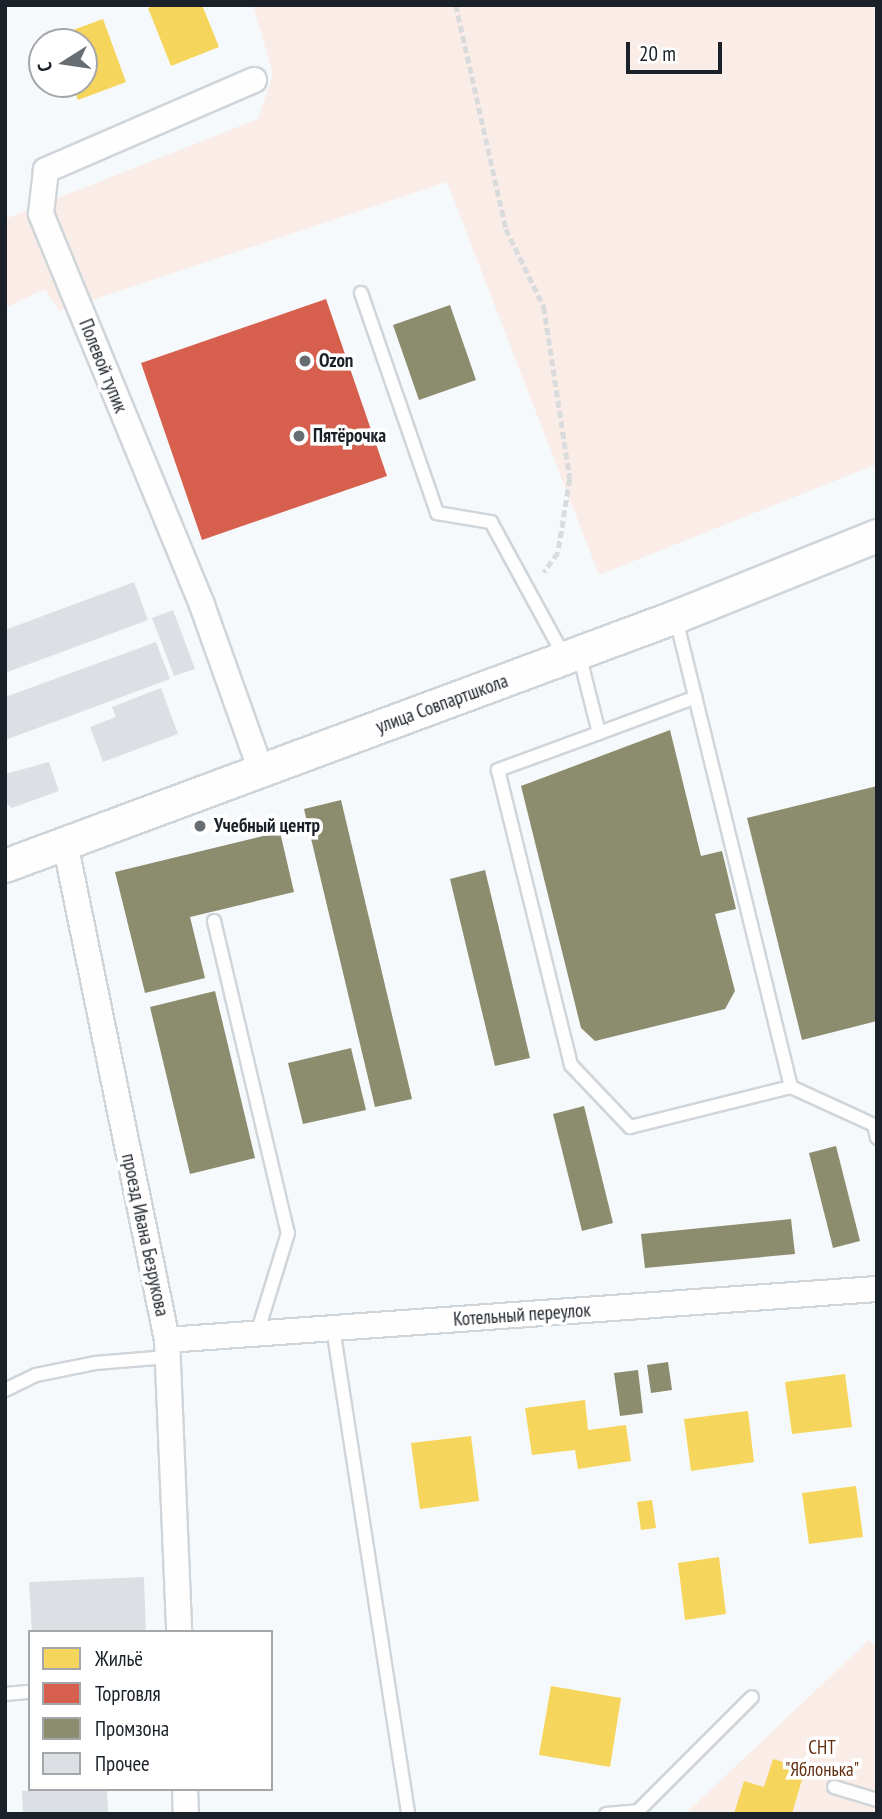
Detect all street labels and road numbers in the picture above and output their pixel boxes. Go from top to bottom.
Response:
street label: Полевой тупик [74,316,132,416]
street label: улица Совпартшкола [373,670,511,738]
street label: проезд Ивана Безрукова [117,1152,173,1318]
street label: Котельный переулок [453,1299,591,1331]

